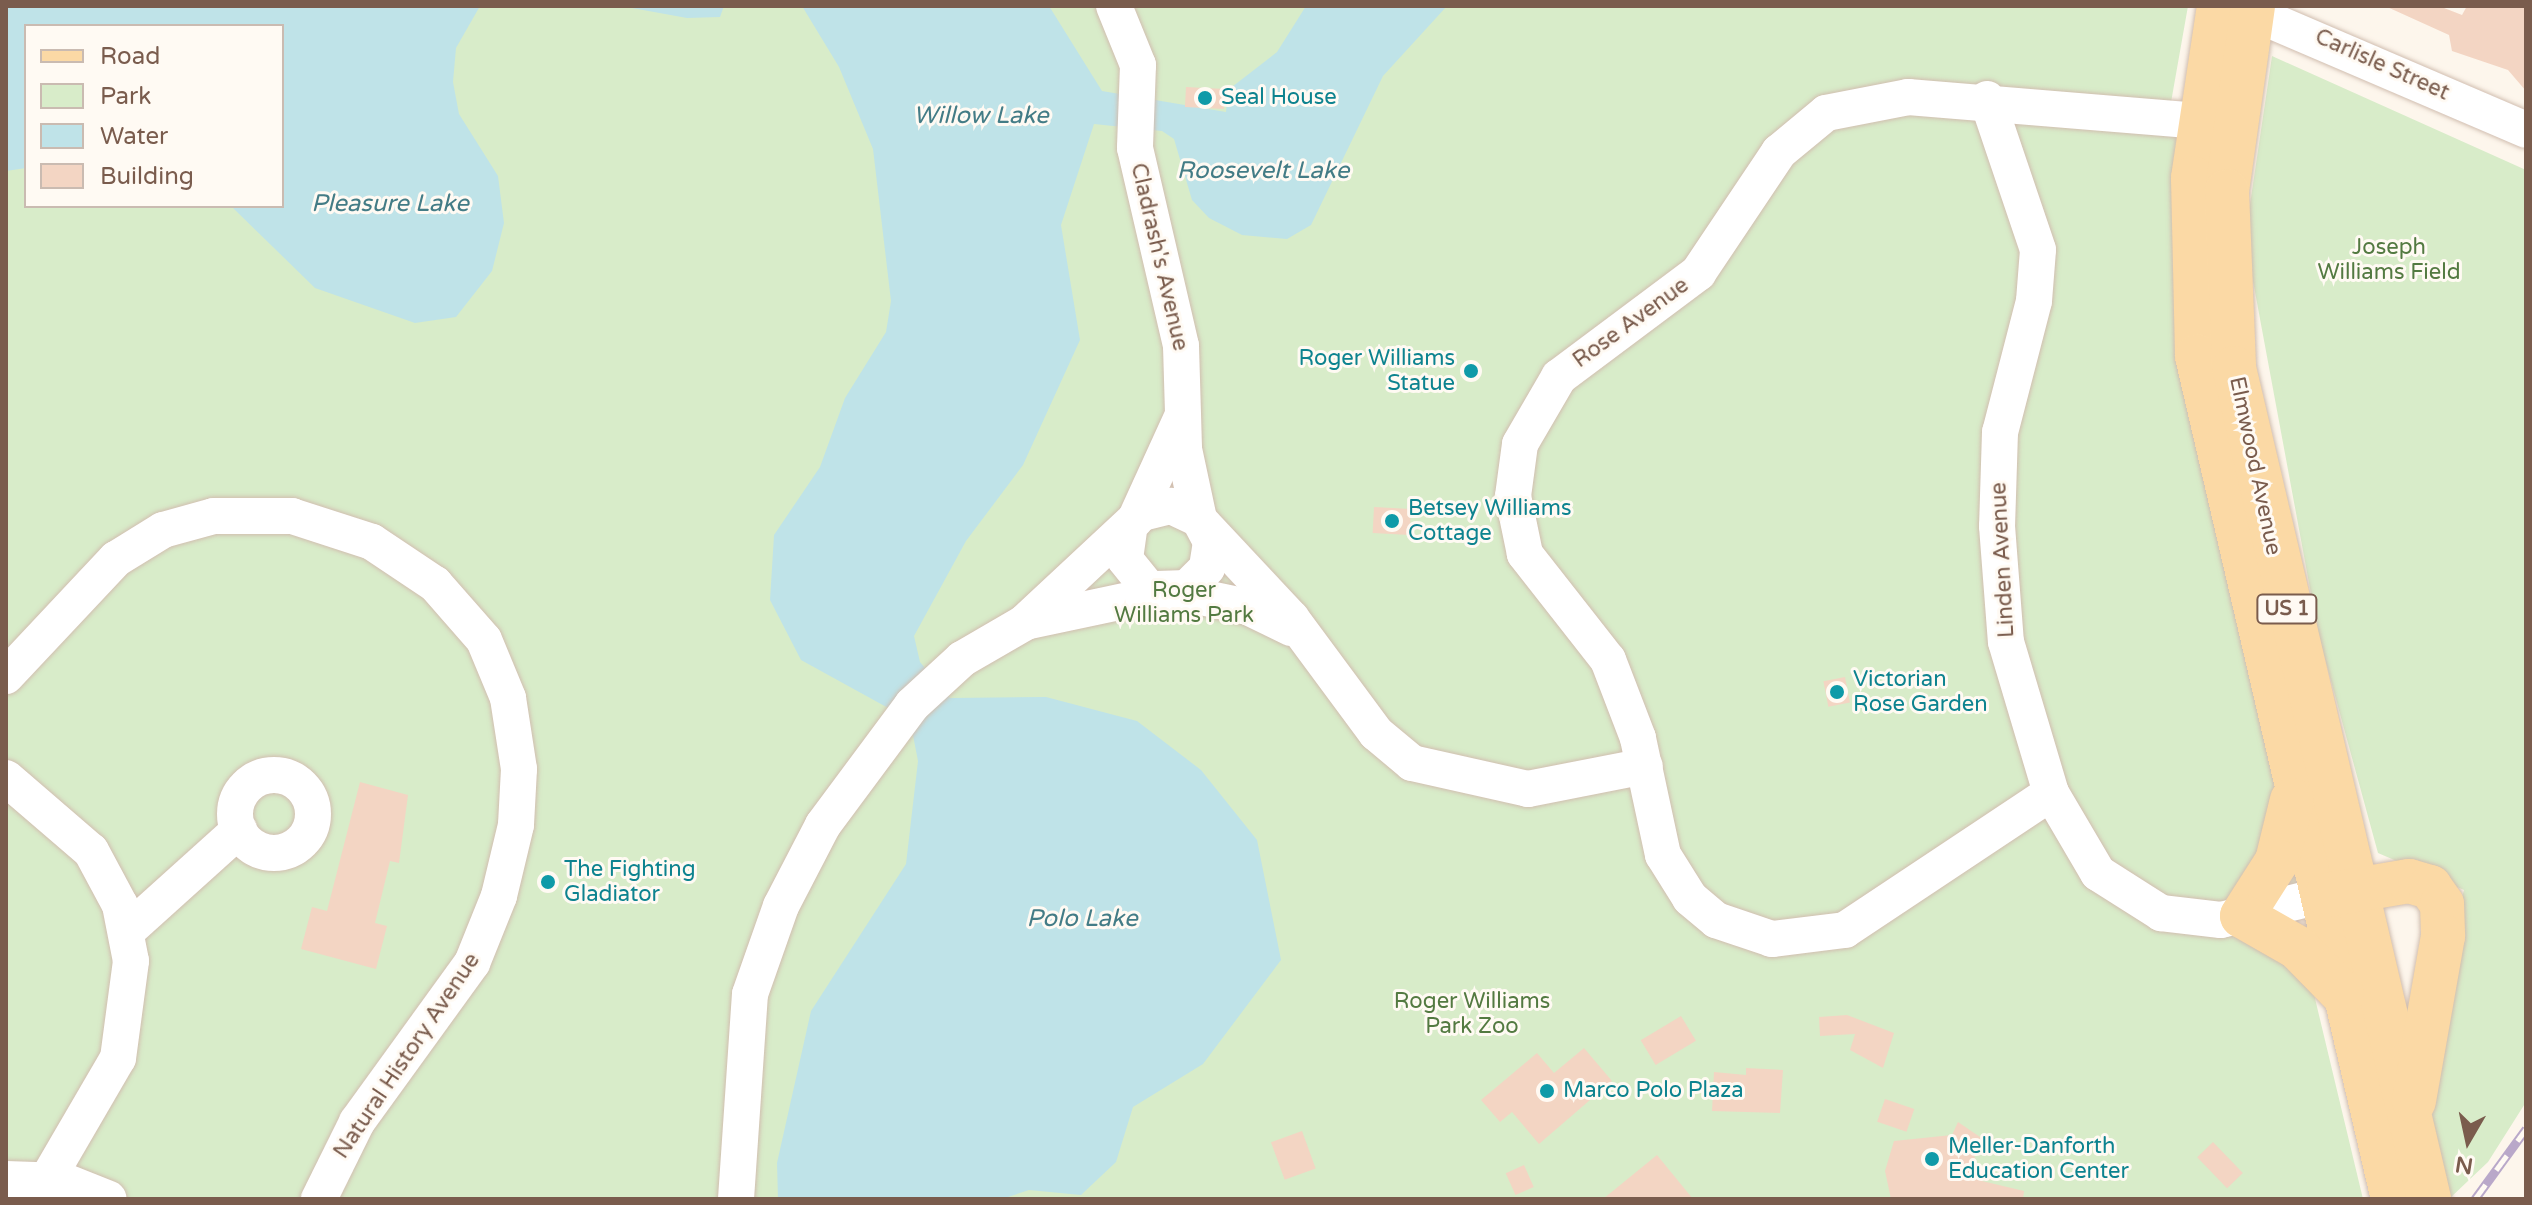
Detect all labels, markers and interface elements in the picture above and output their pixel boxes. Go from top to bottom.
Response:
legend [24,24,284,208]
street label: Carlisle Street [2311,24,2453,106]
text: Road [100,42,160,71]
text: Park [100,82,151,111]
place label: Seal House [1221,85,1337,111]
marker: Seal House [1196,89,1214,107]
water label: Willow Lake [913,102,1049,130]
text: Water [100,122,168,151]
water label: Roosevelt Lake [1177,157,1349,185]
street label: Cladrash's Avenue [1125,161,1193,353]
text: Building [100,162,194,191]
water label: Pleasure Lake [311,190,469,218]
park label: Joseph Williams Field [2317,234,2461,286]
street label: Rose Avenue [1568,272,1694,374]
place label: Roger Williams Statue [1298,345,1455,396]
marker: Roger Williams Statue [1462,362,1480,380]
street label: Elmwood Avenue [2223,374,2287,558]
street label: Linden Avenue [1986,482,2020,638]
place label: Betsey Williams Cottage [1408,495,1571,546]
marker: Betsey Williams Cottage [1383,512,1401,530]
park label: Roger Williams Park [1114,577,1254,628]
road number: US 1 [2255,593,2319,625]
place label: Victorian Rose Garden [1853,666,1988,718]
marker: Victorian Rose Garden [1828,683,1846,701]
place label: The Fighting Gladiator [564,856,696,908]
marker: The Fighting Gladiator [539,873,557,891]
water label: Polo Lake [1027,905,1137,933]
street label: Natural History Avenue [328,948,486,1164]
park label: Roger Williams Park Zoo [1394,988,1550,1040]
place label: Marco Polo Plaza [1563,1078,1744,1104]
marker: Marco Polo Plaza [1538,1082,1556,1100]
north arrow [2428,1101,2508,1181]
place label: Meller-Danforth Education Center [1948,1133,2129,1184]
marker: Meller-Danforth Education Center [1923,1150,1941,1168]
text: N [2453,1150,2475,1179]

